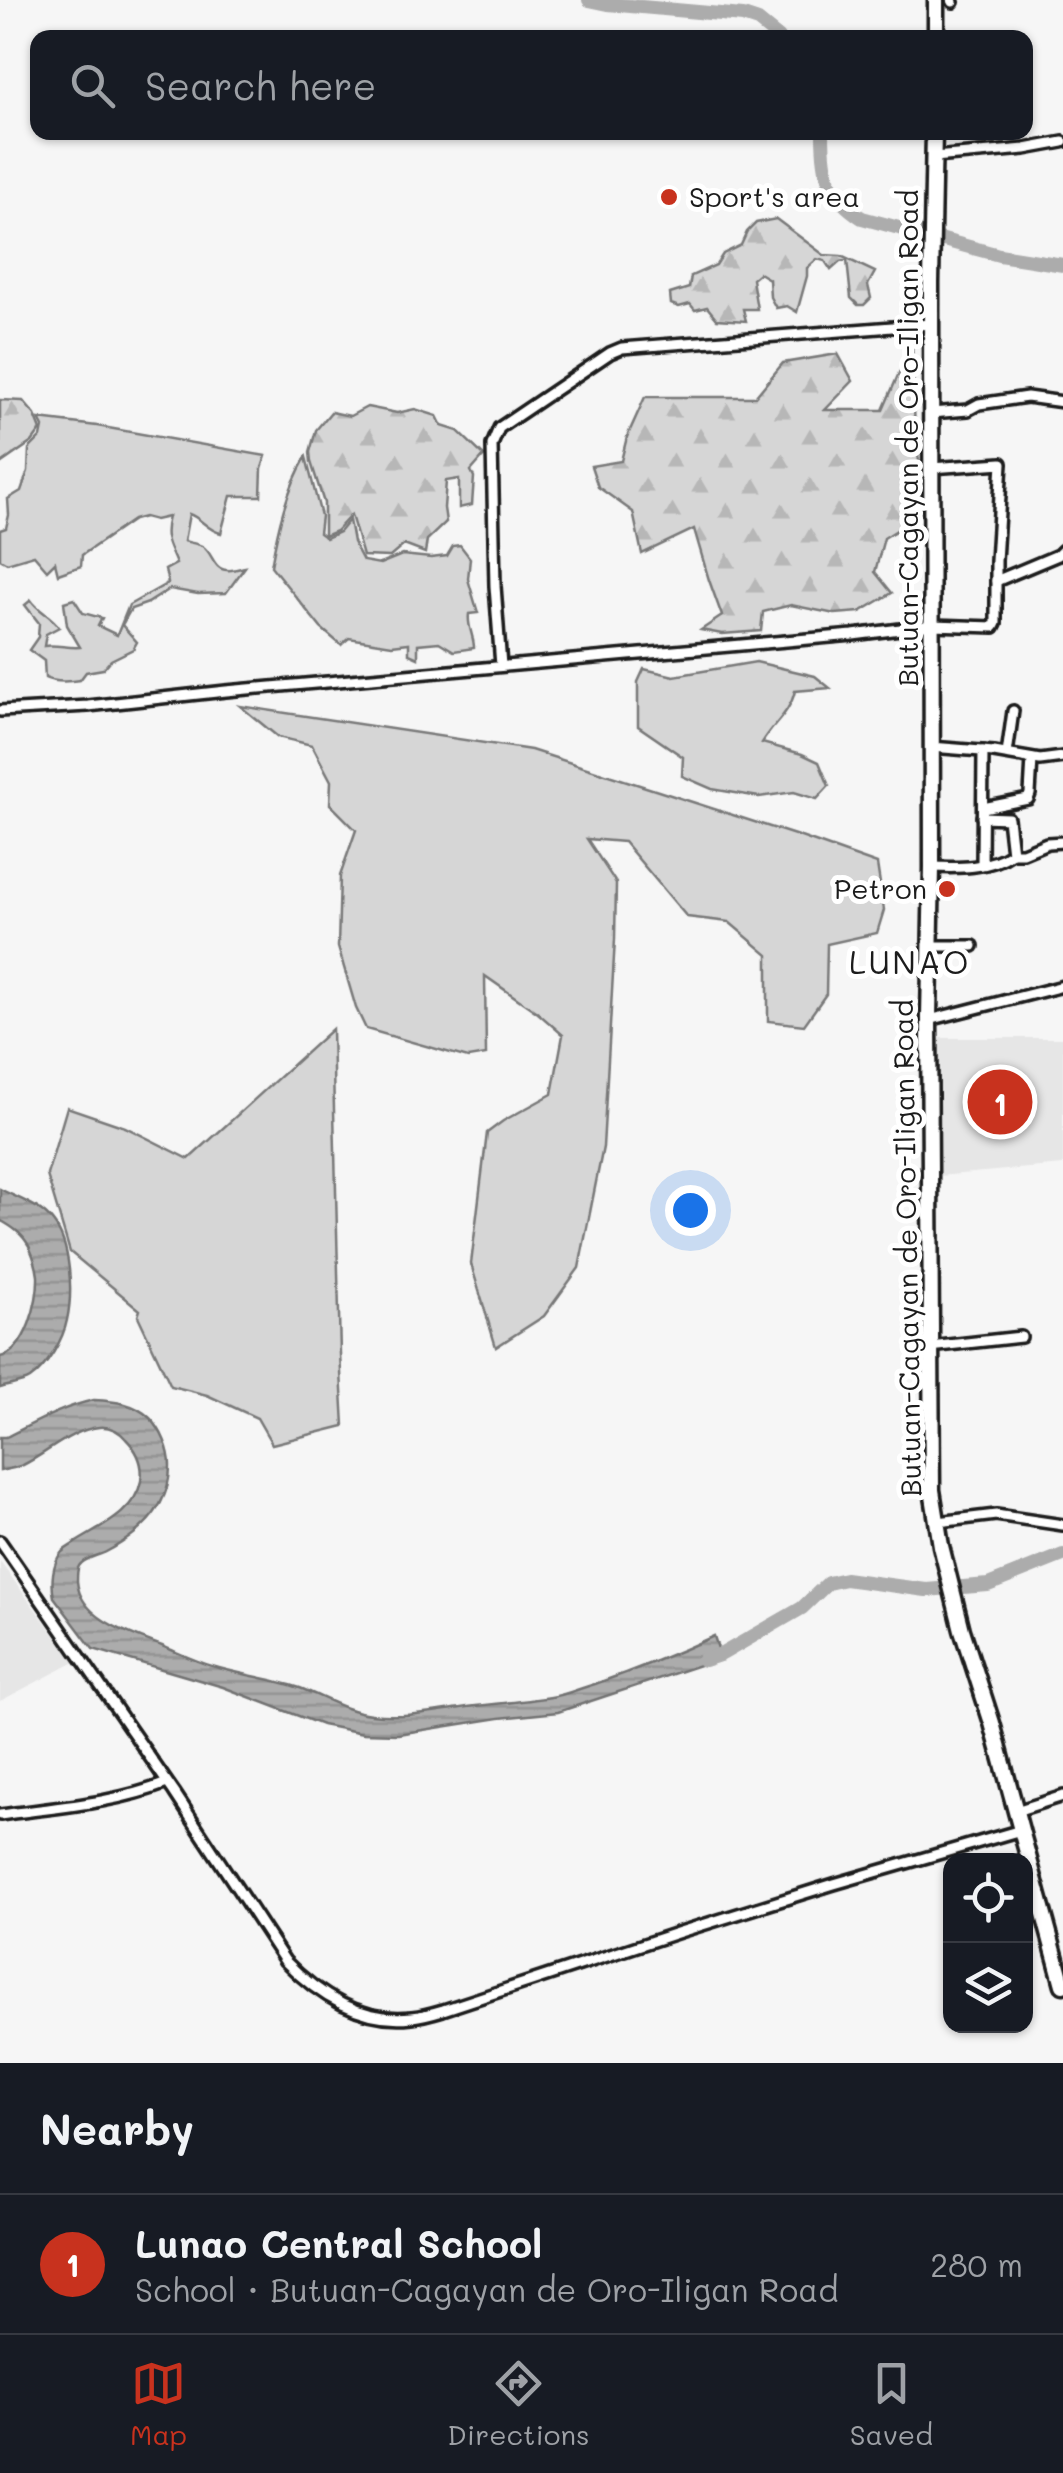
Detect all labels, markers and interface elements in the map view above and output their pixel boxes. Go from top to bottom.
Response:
search box [30,30,1033,140]
icon: search [65,58,120,113]
text: Search here [145,60,376,110]
place label: Sport's area [689,178,860,214]
marker: Sport's area [658,186,680,208]
street label: Butuan-Cagayan de Oro-Iligan Road [889,189,925,687]
place label: Petron [834,870,927,906]
marker: Petron [936,878,958,900]
district label: LUNAO [849,940,971,982]
street label: Butuan-Cagayan de Oro-Iligan Road [884,999,928,1497]
pin: 1 [968,1064,1032,1140]
your location [665,1185,716,1236]
map controls [943,1853,1033,2033]
button: locate [943,1853,1033,1943]
button: layers [943,1943,1033,2033]
text: Nearby [40,2101,194,2156]
text: Lunao Central School [135,2218,542,2268]
text: 1 [65,2243,80,2285]
text: 280 m [930,2243,1023,2285]
text: School · Butuan-Cagayan de Oro-Iligan Road [135,2268,839,2310]
tab: Map [130,2356,187,2452]
tab: Directions [447,2356,590,2452]
tab: Saved [850,2356,933,2452]

